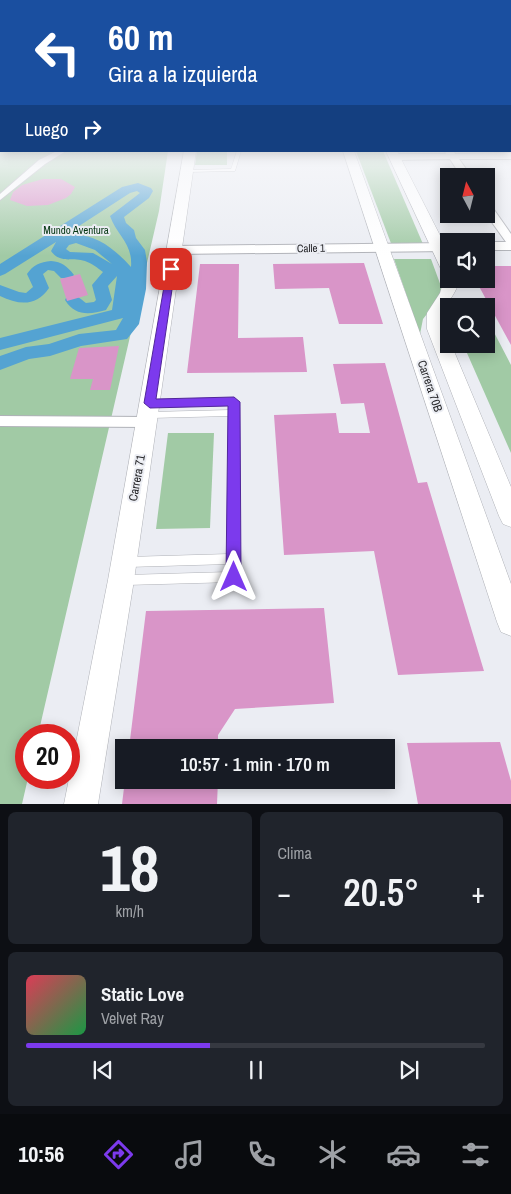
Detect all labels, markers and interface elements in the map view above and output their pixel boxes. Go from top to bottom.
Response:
text: 60 m [108,14,173,61]
icon: left [25,20,90,85]
text: Gira a la izquierda [108,59,257,89]
icon: right [78,115,106,143]
text: Luego [25,116,68,142]
north arrow [440,168,495,222]
map controls [440,168,495,353]
park label: Mundo Aventura [43,223,109,237]
button: sound [440,233,495,288]
street label: Calle 1 [297,241,325,255]
pin [150,248,192,290]
icon: arrive [157,255,185,283]
button: search [440,298,495,353]
street label: Carrera 70B [414,358,446,414]
street label: Carrera 71 [125,453,149,503]
position arrow [207,550,259,602]
speed limit sign: 20 [15,724,80,789]
text: 10:57 · 1 min · 170 m [180,751,330,777]
text: 18 [100,824,159,911]
text: Clima [278,842,312,864]
text: 20.5° [343,867,419,918]
text: − [278,874,291,912]
text: + [472,874,485,912]
text: km/h [116,900,144,922]
text: Static Love [101,981,184,1007]
text: Velvet Ray [101,1007,164,1029]
icon: previous [89,1056,117,1084]
icon: pause [242,1056,270,1084]
icon: next [395,1056,423,1084]
icon: directions [101,1137,136,1172]
icon: music [172,1137,207,1172]
icon: phone [244,1137,279,1172]
icon: climate [315,1137,350,1172]
icon: car [386,1137,421,1172]
icon: filters [458,1137,493,1172]
text: 10:56 [18,1139,64,1169]

